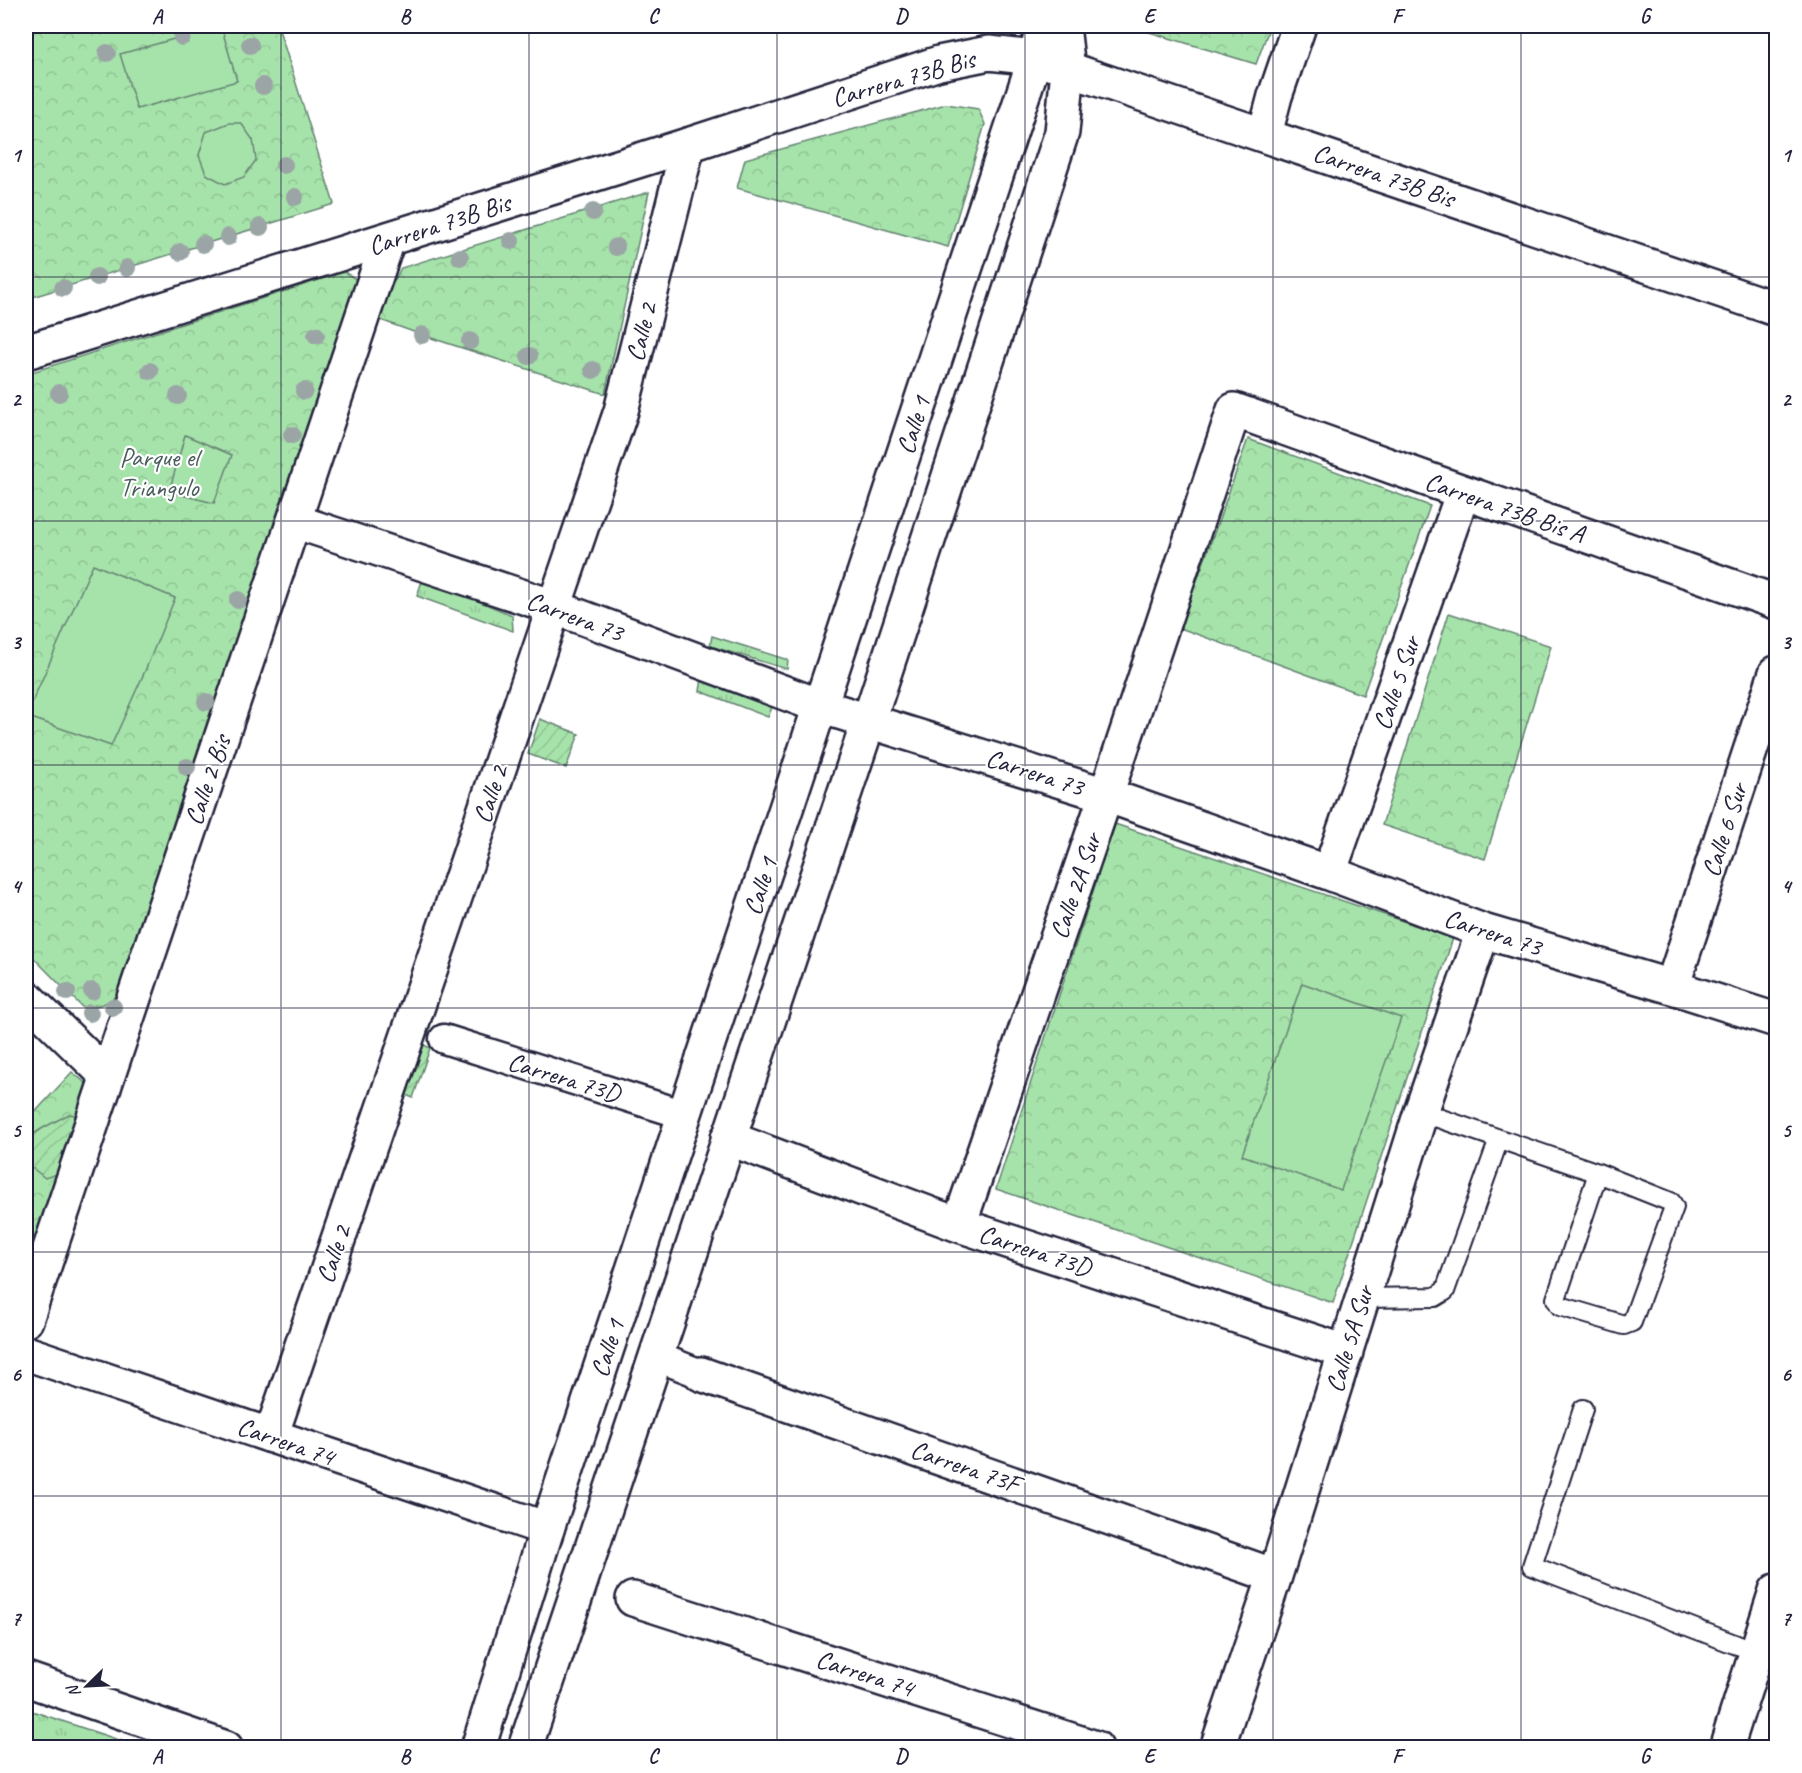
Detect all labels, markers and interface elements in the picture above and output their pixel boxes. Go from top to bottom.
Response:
text: A [152,4,164,29]
text: B [400,4,412,29]
text: C [648,4,660,29]
text: D [895,4,909,29]
text: E [1144,4,1158,29]
text: F [1392,4,1406,29]
text: G [1640,4,1653,29]
street label: Carrera 73B Bis [828,42,981,115]
street label: Carrera 73B Bis [1309,136,1461,216]
text: 1 [12,143,23,168]
text: 1 [1782,143,1793,168]
street label: Carrera 73B Bis [364,185,516,263]
street label: Calle 2 [618,297,665,365]
text: 2 [12,387,23,412]
text: 2 [1782,387,1793,412]
street label: Calle 1 [889,391,939,458]
park label: Parque el Triangulo [120,441,203,504]
street label: Carrera 73B Bis A [1421,465,1591,551]
street label: Carrera 73 [522,584,630,650]
text: 3 [12,630,23,655]
street label: Calle 5 Sur [1365,630,1429,734]
text: 3 [1782,630,1793,655]
street label: Calle 2 Bis [177,729,239,829]
street label: Carrera 73 [982,741,1090,804]
street label: Calle 2 [465,759,516,827]
street label: Calle 6 Sur [1694,777,1756,881]
street label: Calle 2A Sur [1042,827,1110,943]
street label: Calle 1 [736,852,786,919]
text: 4 [12,874,24,899]
text: 4 [1782,874,1794,899]
street label: Carrera 73 [1440,901,1548,964]
street label: Carrera 73D [504,1045,626,1111]
text: 5 [12,1118,23,1143]
text: 5 [1782,1118,1793,1143]
street label: Carrera 73D [975,1217,1097,1285]
street label: Calle 2 [308,1219,359,1287]
street label: Calle 5A Sur [1318,1280,1382,1396]
street label: Calle 1 [583,1314,633,1381]
text: 6 [11,1362,22,1387]
text: 6 [1781,1362,1792,1387]
street label: Carrera 74 [233,1410,341,1474]
street label: Carrera 73F [906,1433,1028,1502]
text: 7 [12,1606,23,1631]
text: 7 [1782,1606,1793,1631]
street label: Carrera 74 [812,1642,920,1705]
north arrow [57,1656,117,1716]
text: N [62,1680,85,1700]
text: A [152,1744,164,1769]
text: B [400,1744,412,1769]
text: C [648,1744,660,1769]
text: D [895,1744,909,1769]
text: E [1144,1744,1158,1769]
text: F [1392,1744,1406,1769]
text: G [1640,1744,1653,1769]

